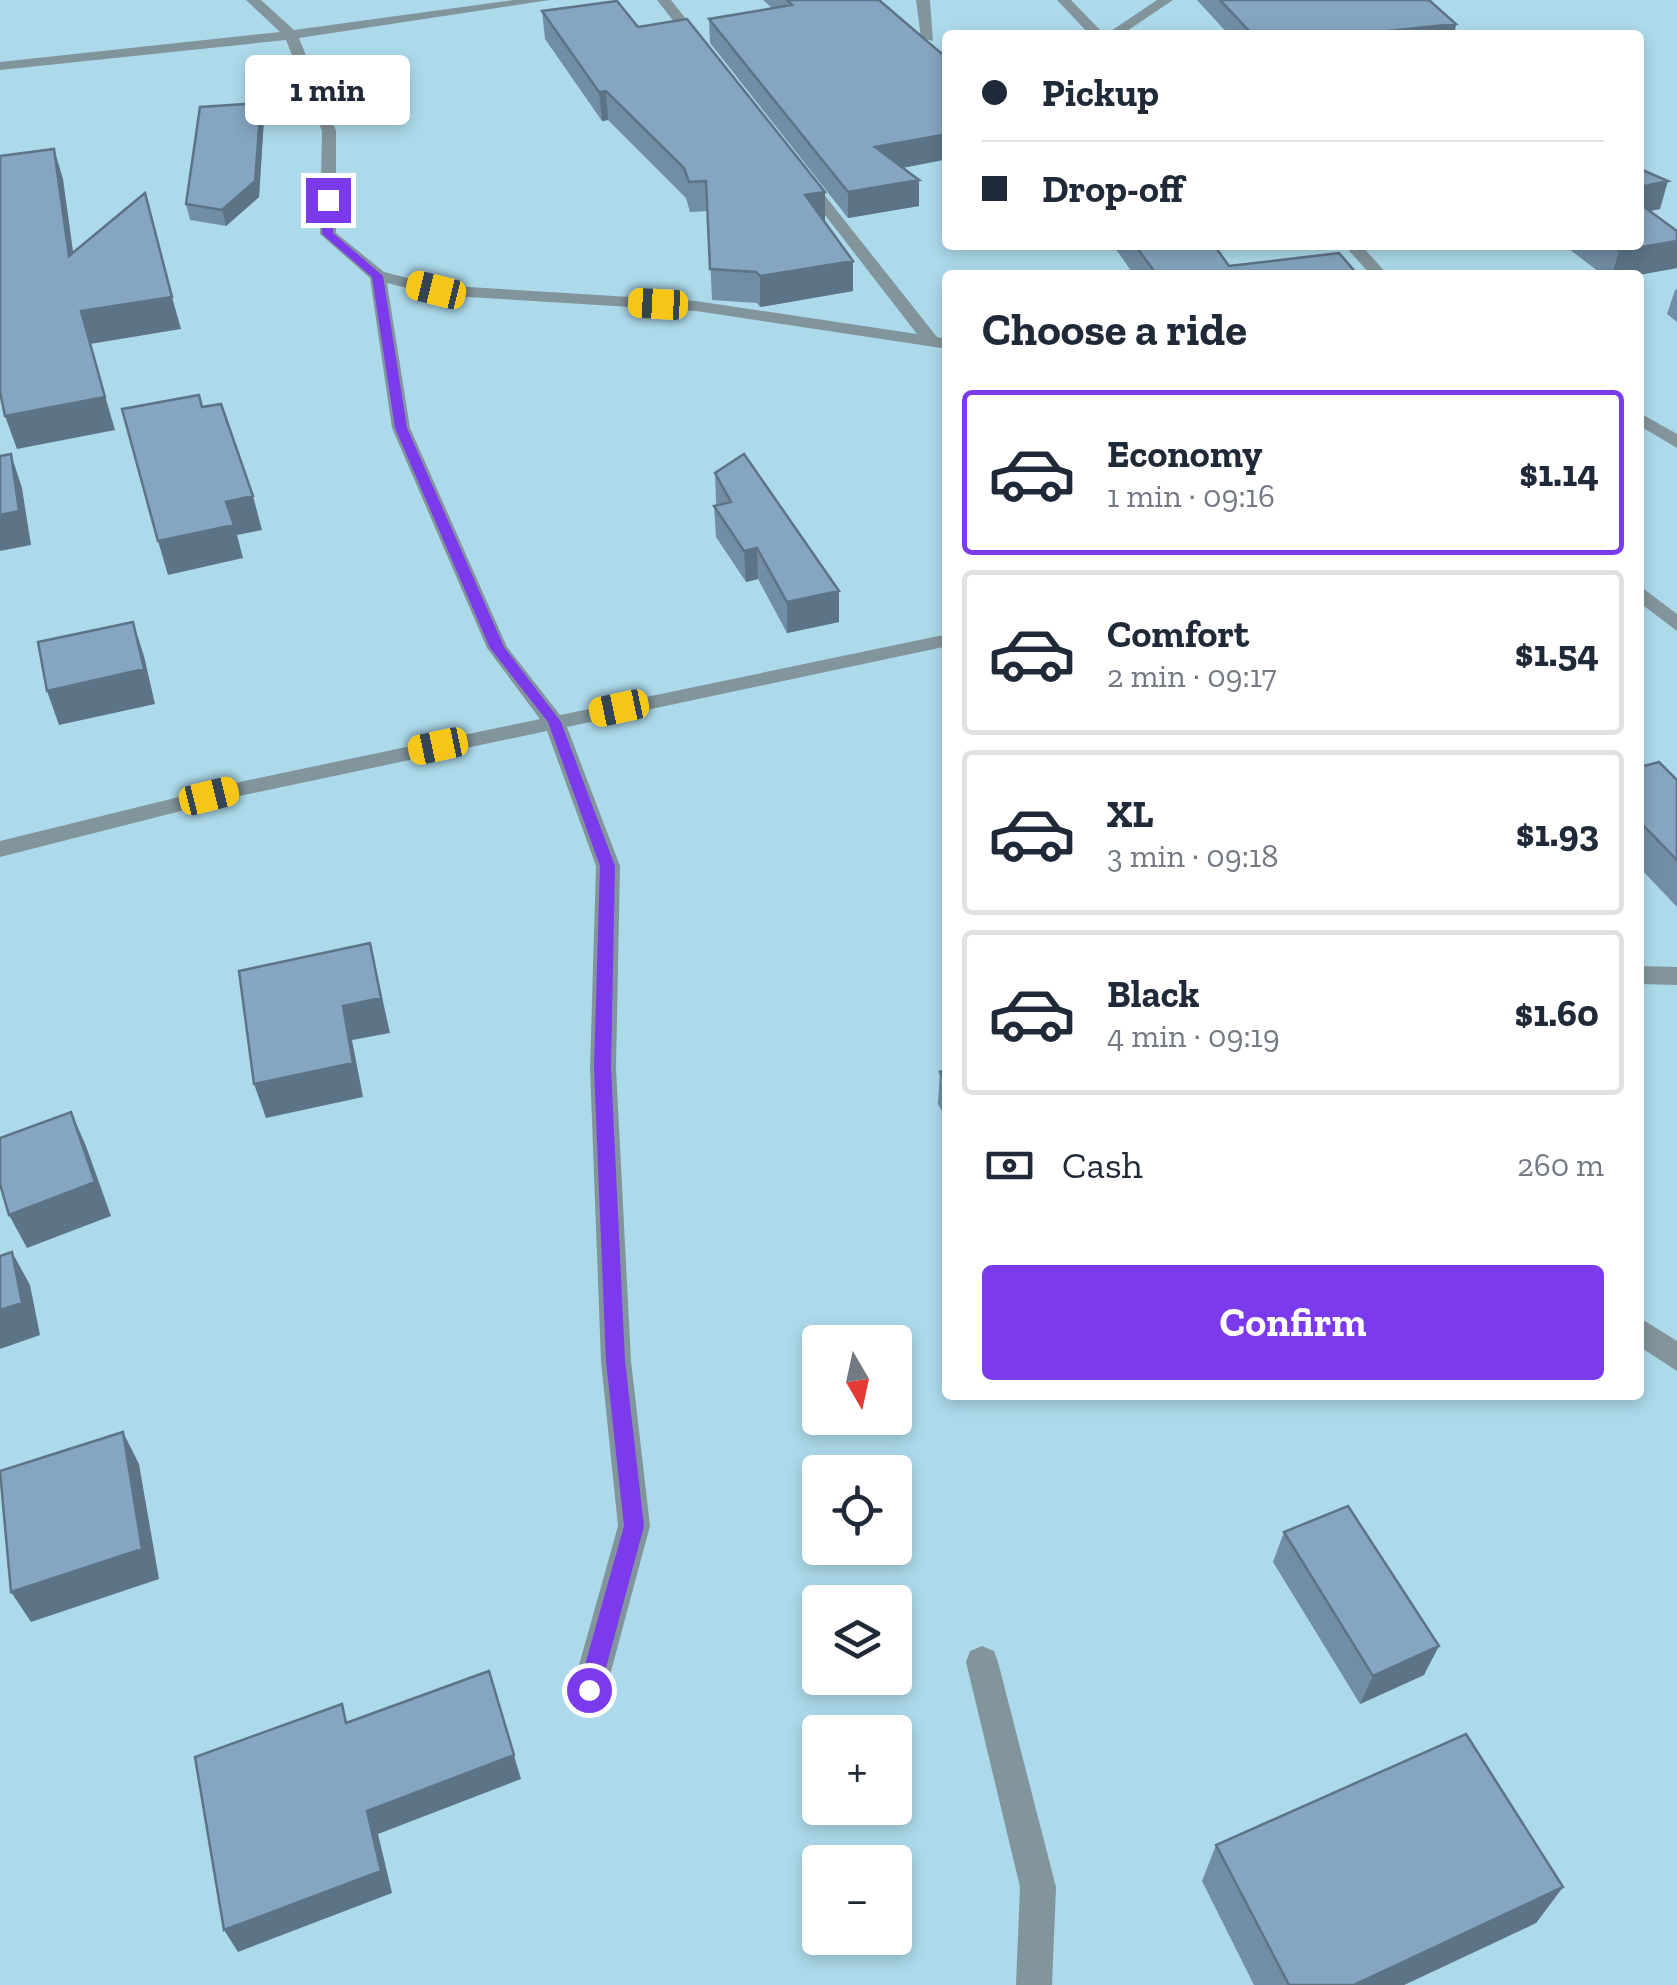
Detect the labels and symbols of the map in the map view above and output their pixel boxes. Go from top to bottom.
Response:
callout: 1 min [245,55,410,125]
route end [306,178,351,223]
car [403,268,469,312]
car [627,287,689,321]
car [587,687,651,729]
car [406,725,470,767]
car [176,774,242,818]
north arrow [802,1325,912,1435]
route start [567,1668,612,1713]

